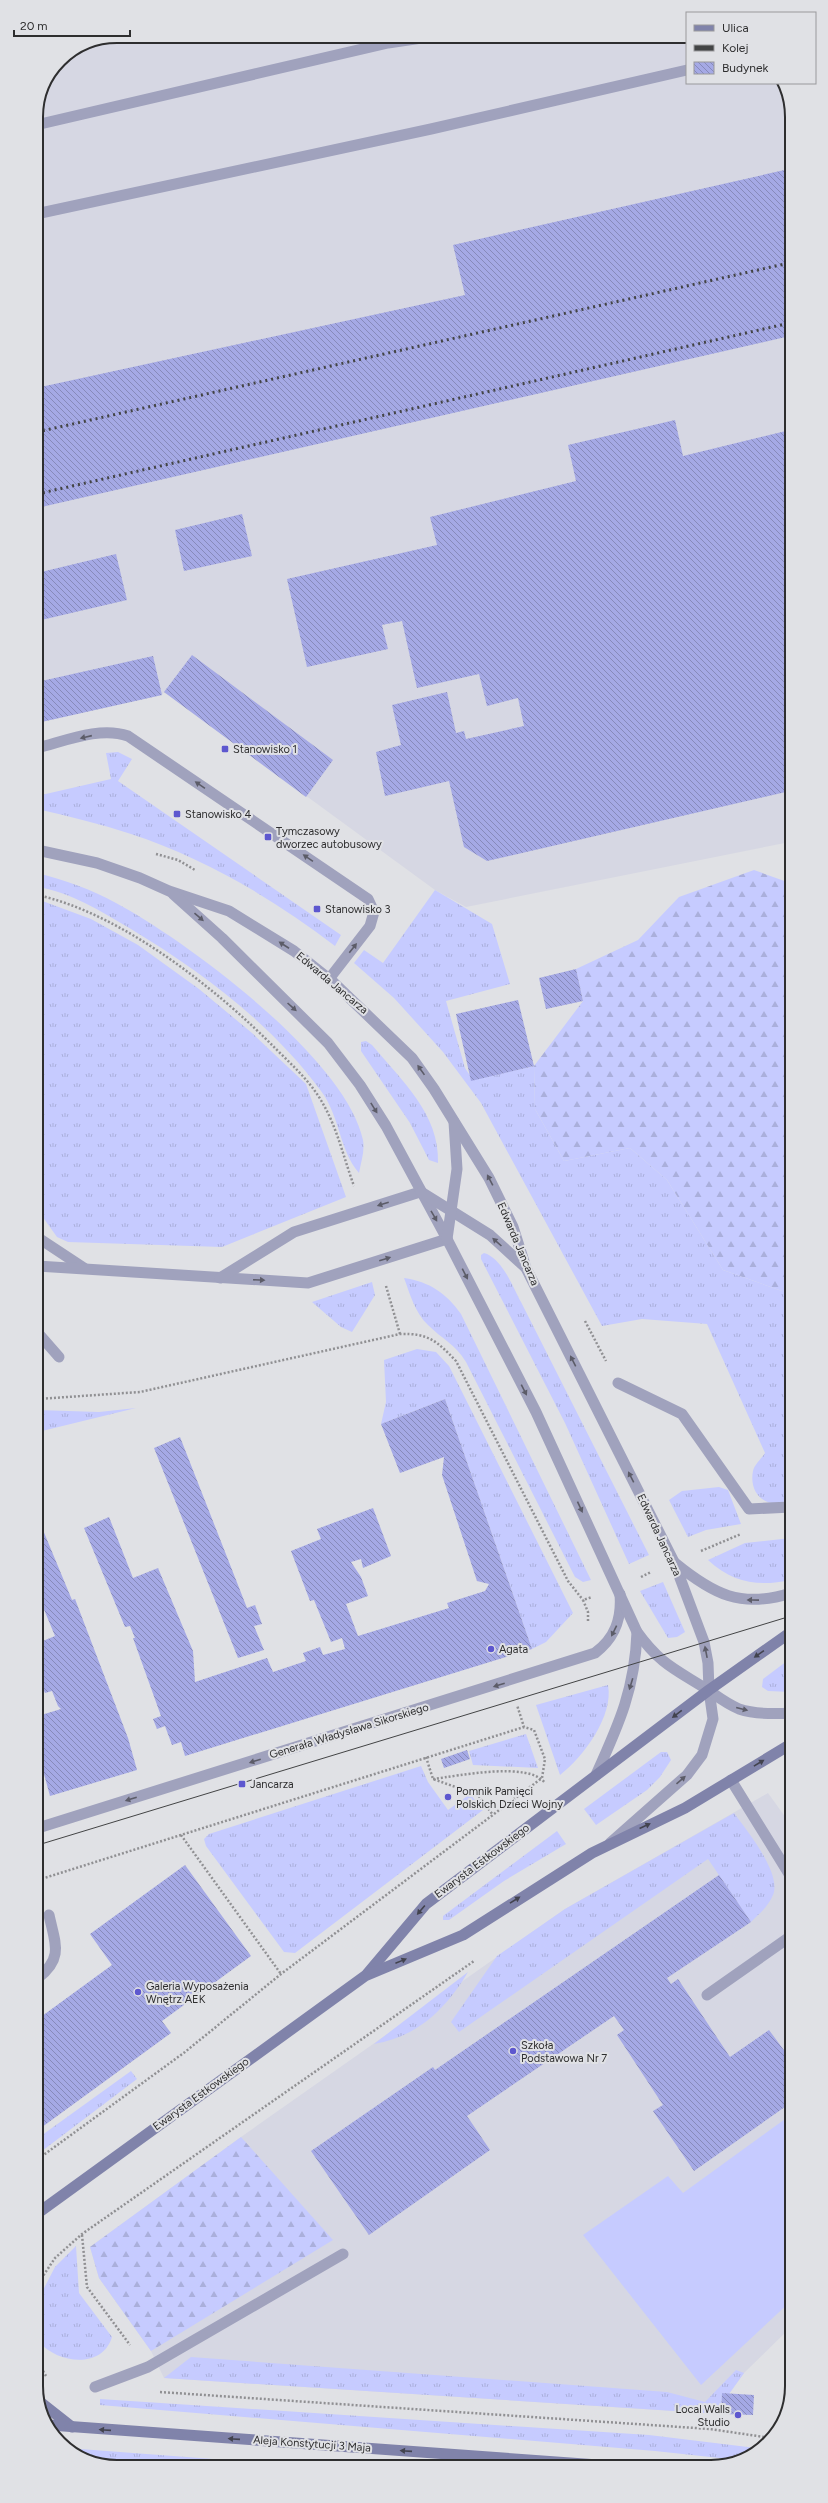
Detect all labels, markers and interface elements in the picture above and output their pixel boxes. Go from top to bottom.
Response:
scale bar [14,12,130,38]
legend [686,12,816,84]
text: 20 m [20,19,48,33]
text: Ulica [722,21,749,35]
text: Kolej [722,41,749,55]
text: Budynek [722,61,769,75]
one-way arrow [80,734,92,740]
place label: Stanowisko 1 [233,743,297,756]
marker: Stanowisko 1 [220,744,230,754]
one-way arrow [195,781,206,788]
place label: Stanowisko 4 [185,808,251,821]
marker: Stanowisko 4 [172,809,182,819]
place label: Tymczasowy dworzec autobusowy [276,825,382,851]
marker: Tymczasowy dworzec autobusowy [263,832,273,842]
one-way arrow [302,854,314,861]
place label: Stanowisko 3 [325,903,390,916]
marker: Stanowisko 3 [312,904,322,914]
one-way arrow [193,913,204,922]
one-way arrow [279,941,290,948]
one-way arrow [349,942,357,953]
street label: Edwarda Jancarza [294,949,370,1017]
one-way arrow [288,1002,297,1011]
one-way arrow [417,1065,425,1075]
one-way arrow [370,1102,378,1113]
one-way arrow [486,1175,493,1186]
street label: Edwarda Jancarza [495,1200,541,1288]
one-way arrow [377,1201,389,1207]
one-way arrow [430,1210,437,1222]
one-way arrow [492,1237,502,1246]
one-way arrow [379,1256,391,1262]
one-way arrow [462,1268,468,1280]
one-way arrow [253,1277,266,1283]
one-way arrow [570,1355,576,1367]
one-way arrow [521,1384,527,1395]
one-way arrow [628,1471,634,1483]
street label: Edwarda Jancarza [634,1492,684,1578]
one-way arrow [577,1501,583,1513]
one-way arrow [746,1597,759,1603]
one-way arrow [611,1625,617,1637]
place label: Agata [499,1643,528,1656]
marker: Agata [486,1644,496,1654]
one-way arrow [703,1645,709,1658]
one-way arrow [754,1650,765,1658]
one-way arrow [628,1679,634,1691]
one-way arrow [493,1682,505,1688]
street label: Generała Władysława Sikorskiego [268,1701,430,1761]
one-way arrow [737,1706,749,1712]
one-way arrow [672,1710,683,1718]
one-way arrow [249,1758,261,1764]
one-way arrow [753,1760,765,1767]
one-way arrow [676,1775,686,1785]
place label: Jancarza [250,1778,294,1791]
marker: Jancarza [237,1779,247,1789]
place label: Pomnik Pamięci Polskich Dzieci Wojny [456,1785,563,1811]
marker: Pomnik Pamięci Polskich Dzieci Wojny [443,1792,453,1802]
one-way arrow [125,1796,137,1802]
street label: Ewarysta Estkowskiego [432,1821,532,1901]
one-way arrow [640,1823,651,1829]
one-way arrow [510,1896,520,1904]
one-way arrow [417,1904,426,1915]
one-way arrow [396,1958,407,1964]
place label: Galeria Wyposażenia Wnętrz AEK [146,1980,249,2006]
marker: Galeria Wyposażenia Wnętrz AEK [133,1987,143,1997]
place label: Szkoła Podstawowa Nr 7 [521,2039,607,2065]
marker: Szkoła Podstawowa Nr 7 [508,2046,518,2056]
street label: Ewarysta Estkowskiego [150,2055,252,2133]
place label: Local Walls Studio [676,2403,730,2429]
marker: Local Walls Studio [733,2410,743,2420]
one-way arrow [99,2426,111,2433]
street label: Aleja Konstytucji 3 Maja [253,2433,371,2455]
one-way arrow [228,2435,240,2442]
one-way arrow [400,2448,412,2455]

